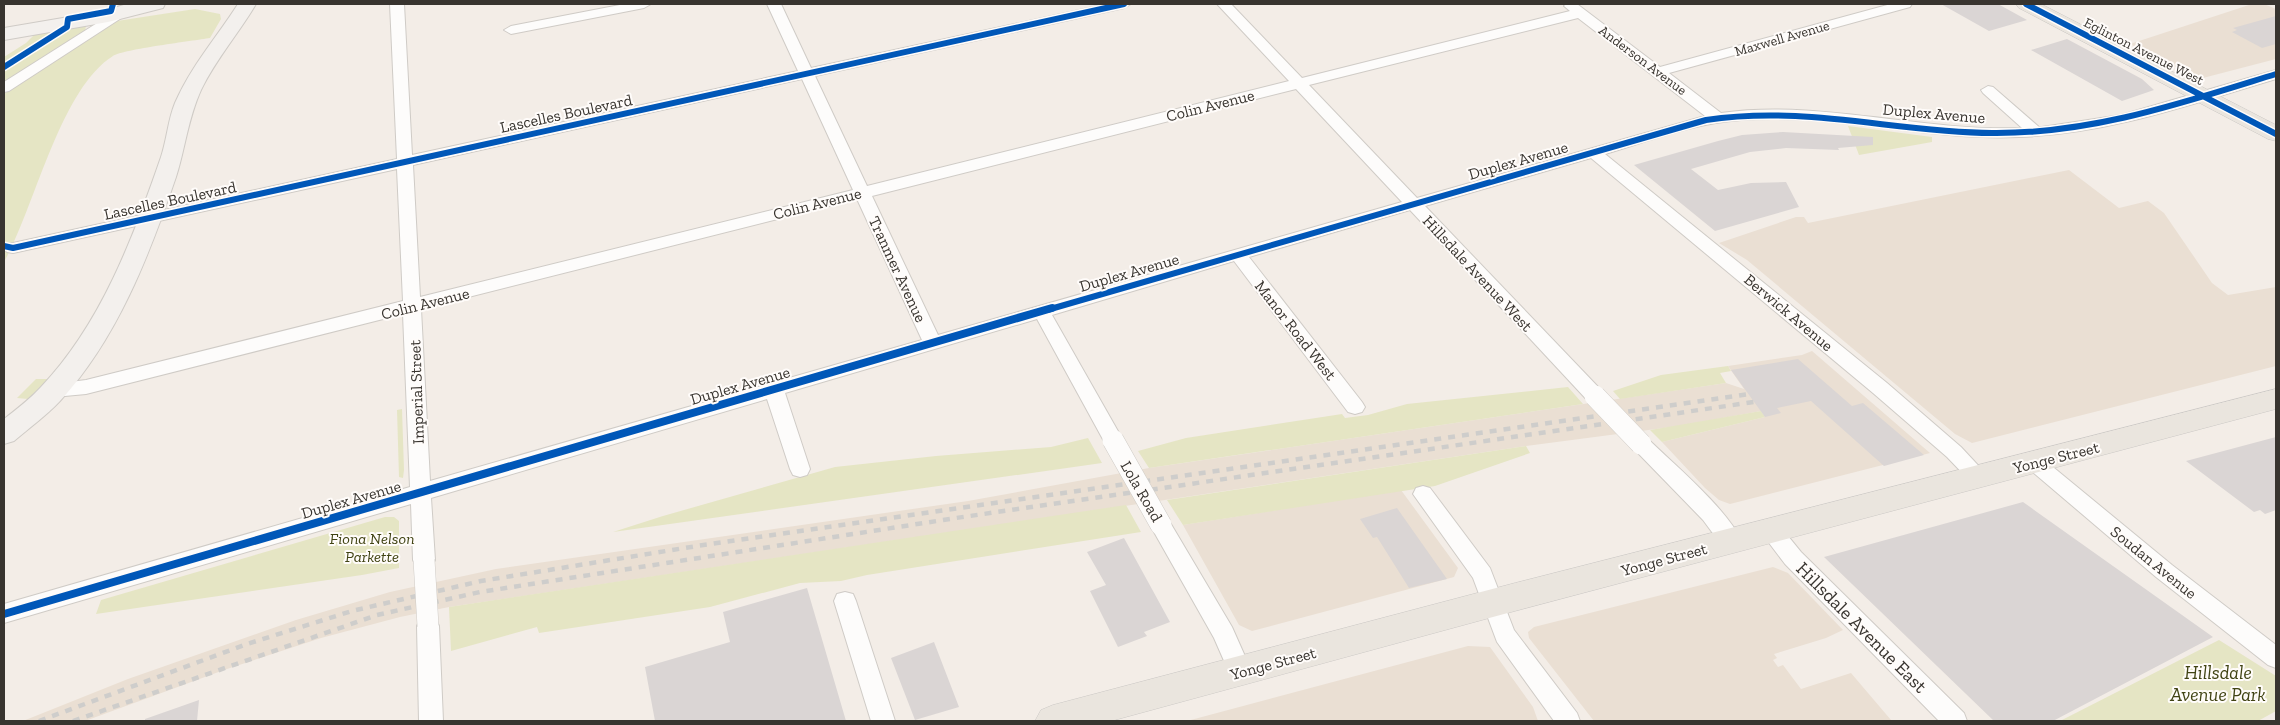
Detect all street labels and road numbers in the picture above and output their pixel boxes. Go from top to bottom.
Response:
street label: Eglinton Avenue West [2081,14,2207,89]
street label: Maxwell Avenue [1733,17,1832,60]
street label: Anderson Avenue [1595,22,1690,99]
street label: Colin Avenue [1164,85,1256,126]
street label: Lascelles Boulevard [498,90,634,137]
street label: Duplex Avenue [1882,100,1986,127]
street label: Duplex Avenue [1466,137,1570,184]
street label: Lascelles Boulevard [102,177,238,224]
street label: Colin Avenue [771,183,863,224]
street label: Hillsdale Avenue West [1419,211,1536,335]
street label: Tranmer Avenue [865,213,930,325]
street label: Duplex Avenue [1077,249,1181,296]
street label: Berwick Avenue [1740,270,1837,355]
street label: Manor Road West [1251,277,1340,384]
street label: Colin Avenue [379,283,471,324]
street label: Imperial Street [405,339,428,444]
street label: Duplex Avenue [688,362,792,409]
street label: Yonge Street [2010,438,2101,478]
street label: Lola Road [1117,458,1167,525]
street label: Duplex Avenue [299,476,403,523]
street label: Soudan Avenue [2107,522,2201,603]
street label: Yonge Street [1618,539,1709,580]
street label: Hillsdale Avenue East [1791,557,1932,698]
street label: Yonge Street [1227,643,1318,684]

